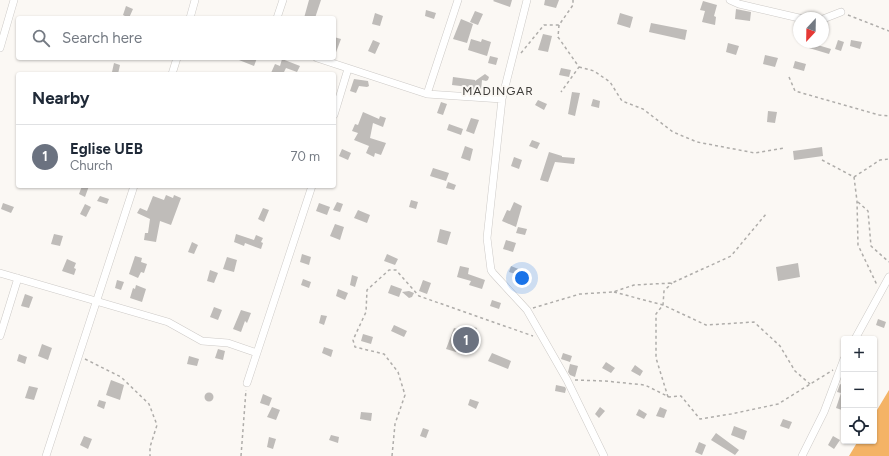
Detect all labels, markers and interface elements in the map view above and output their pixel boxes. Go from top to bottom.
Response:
north arrow [793,12,829,48]
search box [16,16,336,60]
icon: search [30,27,52,49]
text: Search here [62,29,142,47]
district label: MADINGAR [462,84,534,98]
text: Nearby [32,88,90,108]
text: Eglise UEB [70,140,143,158]
text: 1 [42,149,48,164]
text: 70 m [290,149,320,164]
text: Church [70,158,113,173]
your location [512,268,532,288]
pin: 1 [453,325,479,355]
map controls [841,336,877,444]
button: + [841,336,877,372]
button: − [841,372,877,408]
button: locate [841,408,877,444]

